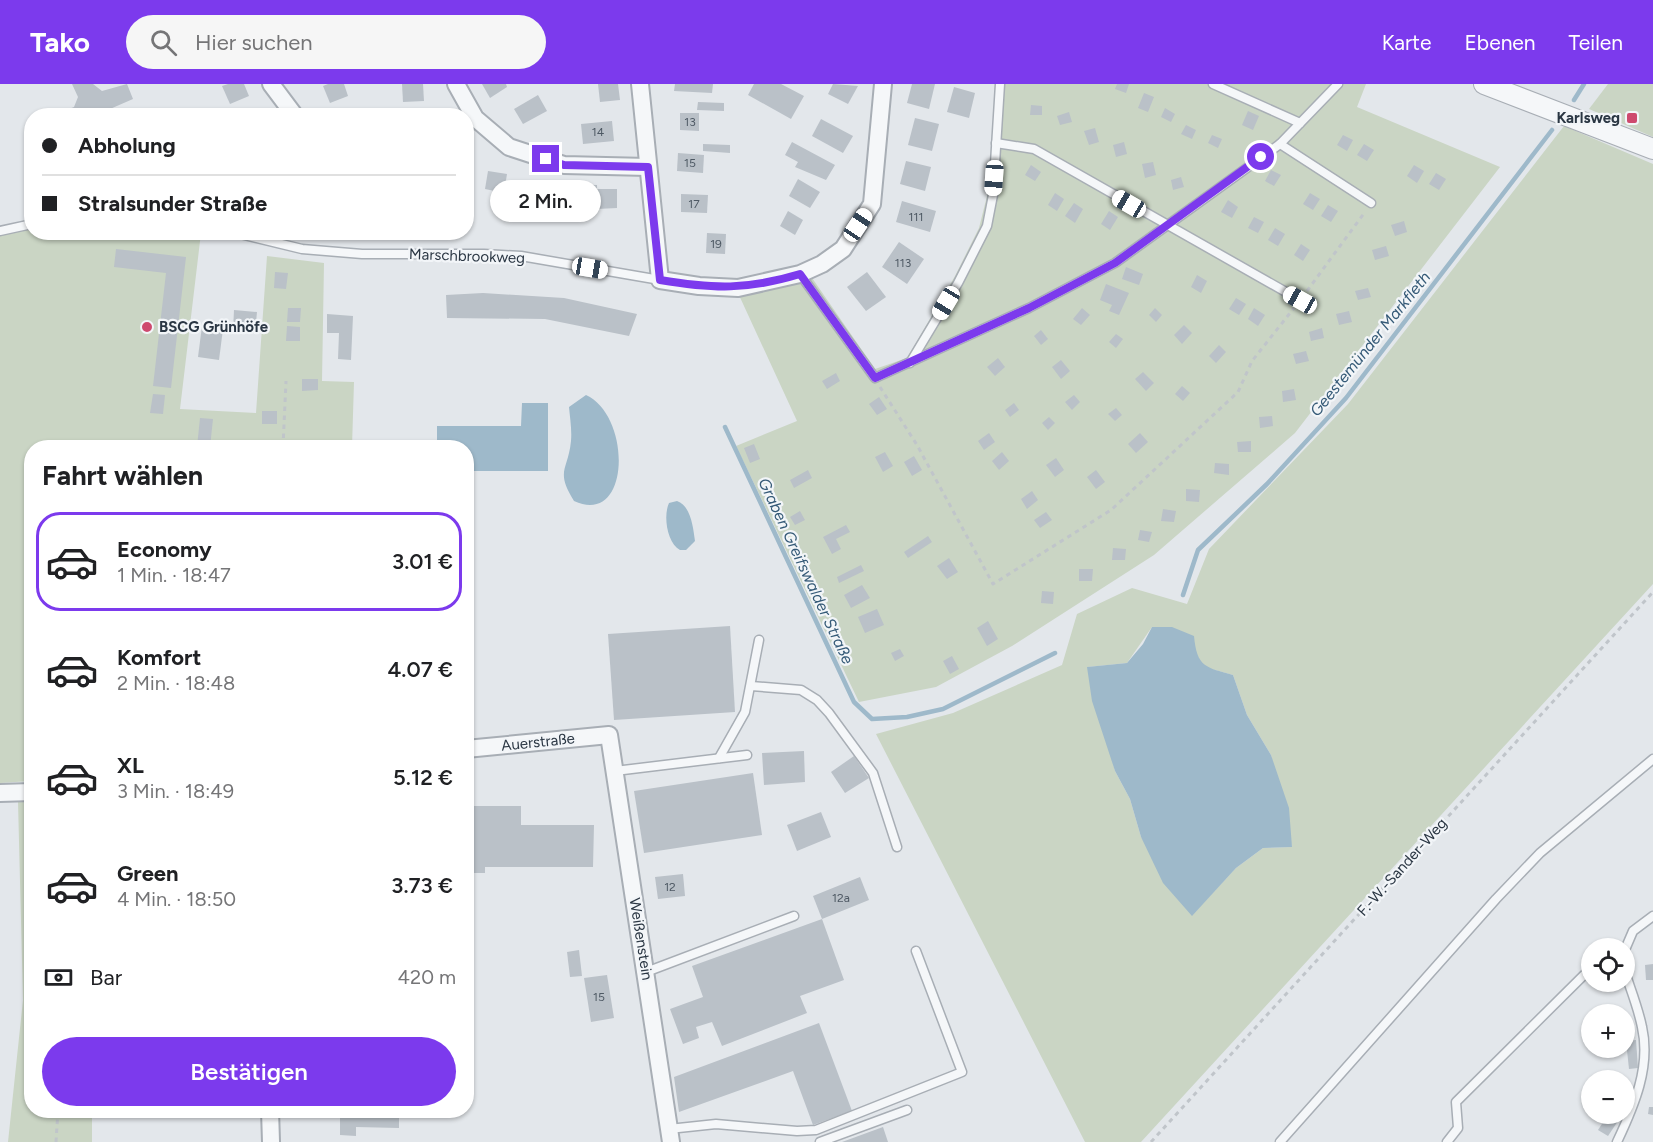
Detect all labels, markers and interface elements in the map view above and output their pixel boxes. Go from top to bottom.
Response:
search box [126,15,546,69]
text: Tako [30,25,90,59]
icon: search [147,26,180,59]
text: Hier suchen [195,29,313,56]
text: Karte [1382,30,1431,55]
text: Ebenen [1464,30,1536,55]
text: Teilen [1569,30,1623,55]
place label: Karlsweg [1556,109,1620,127]
marker: Karlsweg [1625,111,1639,125]
house number: 13 [684,115,696,129]
house number: 14 [592,125,605,139]
text: Abholung [78,132,176,159]
route start [1247,143,1274,170]
route end [532,145,559,172]
house number: 15 [684,156,696,170]
car [984,159,1004,197]
callout: 2 Min. [490,180,602,222]
car [1109,187,1149,221]
text: 2 Min. [518,189,573,213]
text: Stralsunder Straße [78,190,267,217]
house number: 17 [688,197,700,211]
car [840,205,876,245]
house number: 111 [909,210,923,224]
house number: 19 [710,237,722,251]
street label: Marschbrookweg [409,245,525,267]
car [571,256,609,280]
house number: 113 [895,256,911,270]
water label: Geestemünder Markfleth [1306,268,1434,420]
car [929,283,963,323]
car [1280,283,1320,317]
place label: BSCG Grünhöfe [159,318,269,336]
marker: BSCG Grünhöfe [140,320,154,334]
text: Fahrt wählen [42,459,203,492]
water label: Graben Greifswalder Straße [754,475,858,667]
icon: car [45,535,99,589]
text: Economy [117,536,212,563]
text: 3.01 € [392,548,453,575]
text: 1 Min. · 18:47 [117,563,231,587]
icon: car [45,643,99,697]
text: Komfort [117,644,201,671]
text: 4.07 € [388,656,453,683]
text: 2 Min. · 18:48 [117,671,235,695]
street label: Auerstraße [500,729,576,755]
icon: car [45,751,99,805]
text: XL [117,752,144,779]
text: 5.12 € [393,764,453,791]
text: 3 Min. · 18:49 [117,779,234,803]
street label: F.-W.-Sander-Weg [1353,814,1451,920]
icon: car [45,859,99,913]
text: Green [117,860,179,887]
text: 3.73 € [391,872,453,899]
house number: 12 [664,880,676,894]
text: 4 Min. · 18:50 [117,887,236,911]
house number: 12a [832,891,850,905]
street label: Weißenstein [626,897,656,981]
map controls [1581,938,1635,1124]
button: locate [1581,938,1635,992]
icon: cash [42,961,75,994]
text: Bar [90,964,122,991]
text: 420 m [398,965,456,989]
house number: 15 [593,990,605,1004]
button: + [1581,1004,1635,1058]
button: Bestätigen [42,1037,456,1106]
button: − [1581,1070,1635,1124]

